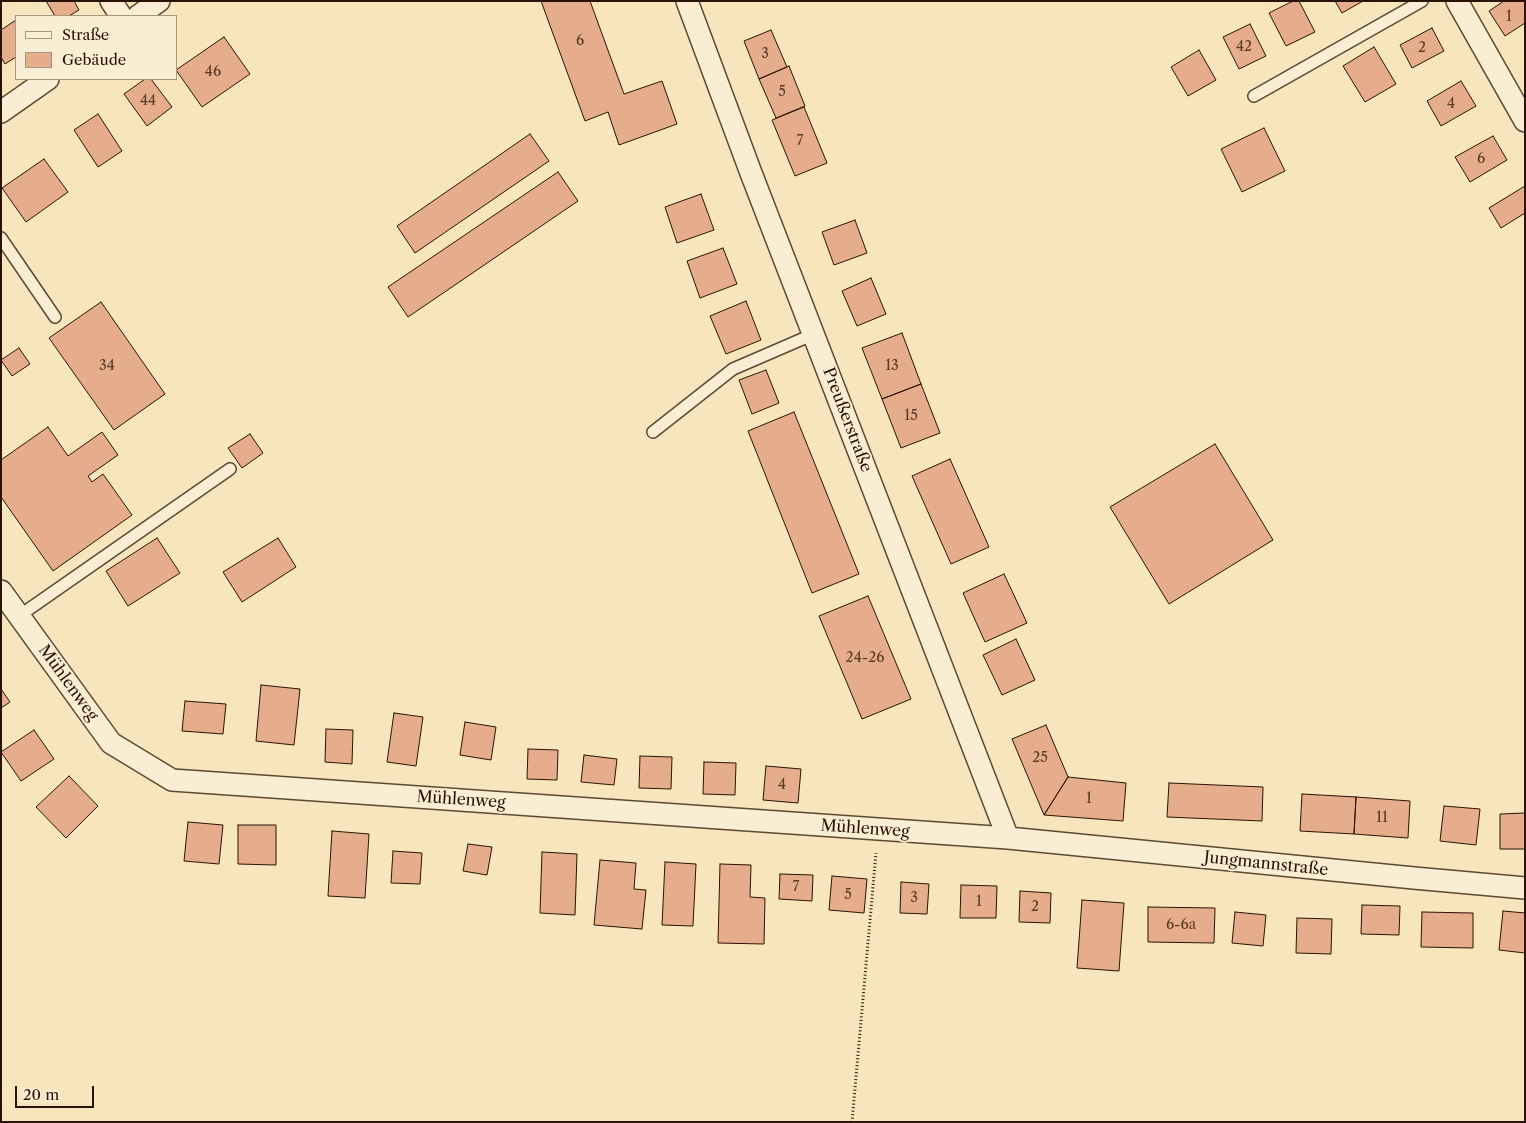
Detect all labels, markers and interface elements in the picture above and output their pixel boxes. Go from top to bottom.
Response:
house number: 1 [1506,9,1512,25]
legend [15,15,178,80]
text: Straße [62,25,109,44]
house number: 6 [576,33,584,49]
house number: 42 [1236,39,1252,55]
house number: 2 [1418,40,1426,56]
house number: 3 [761,46,769,62]
text: Gebäude [62,50,126,69]
house number: 46 [205,64,221,80]
house number: 5 [778,84,786,100]
house number: 44 [140,93,156,109]
house number: 4 [1447,96,1455,112]
house number: 7 [797,133,803,149]
house number: 6 [1477,151,1485,167]
house number: 34 [99,358,115,374]
house number: 13 [885,358,899,374]
street label: Preußerstraße [818,365,876,475]
house number: 15 [904,408,918,424]
street label: Mühlenweg [34,641,102,725]
house number: 24-26 [846,650,884,666]
house number: 25 [1032,750,1048,766]
house number: 4 [778,777,786,793]
street label: Mühlenweg [416,787,506,813]
house number: 1 [1086,791,1092,807]
house number: 11 [1376,810,1388,826]
street label: Mühlenweg [820,816,910,842]
street label: Jungmannstraße [1203,848,1329,880]
house number: 7 [793,879,799,895]
house number: 5 [844,887,852,903]
house number: 3 [910,890,918,906]
house number: 1 [976,894,982,910]
house number: 2 [1031,899,1039,915]
house number: 6-6a [1166,917,1196,933]
scale bar [18,1076,96,1108]
text: 20 m [23,1085,59,1104]

